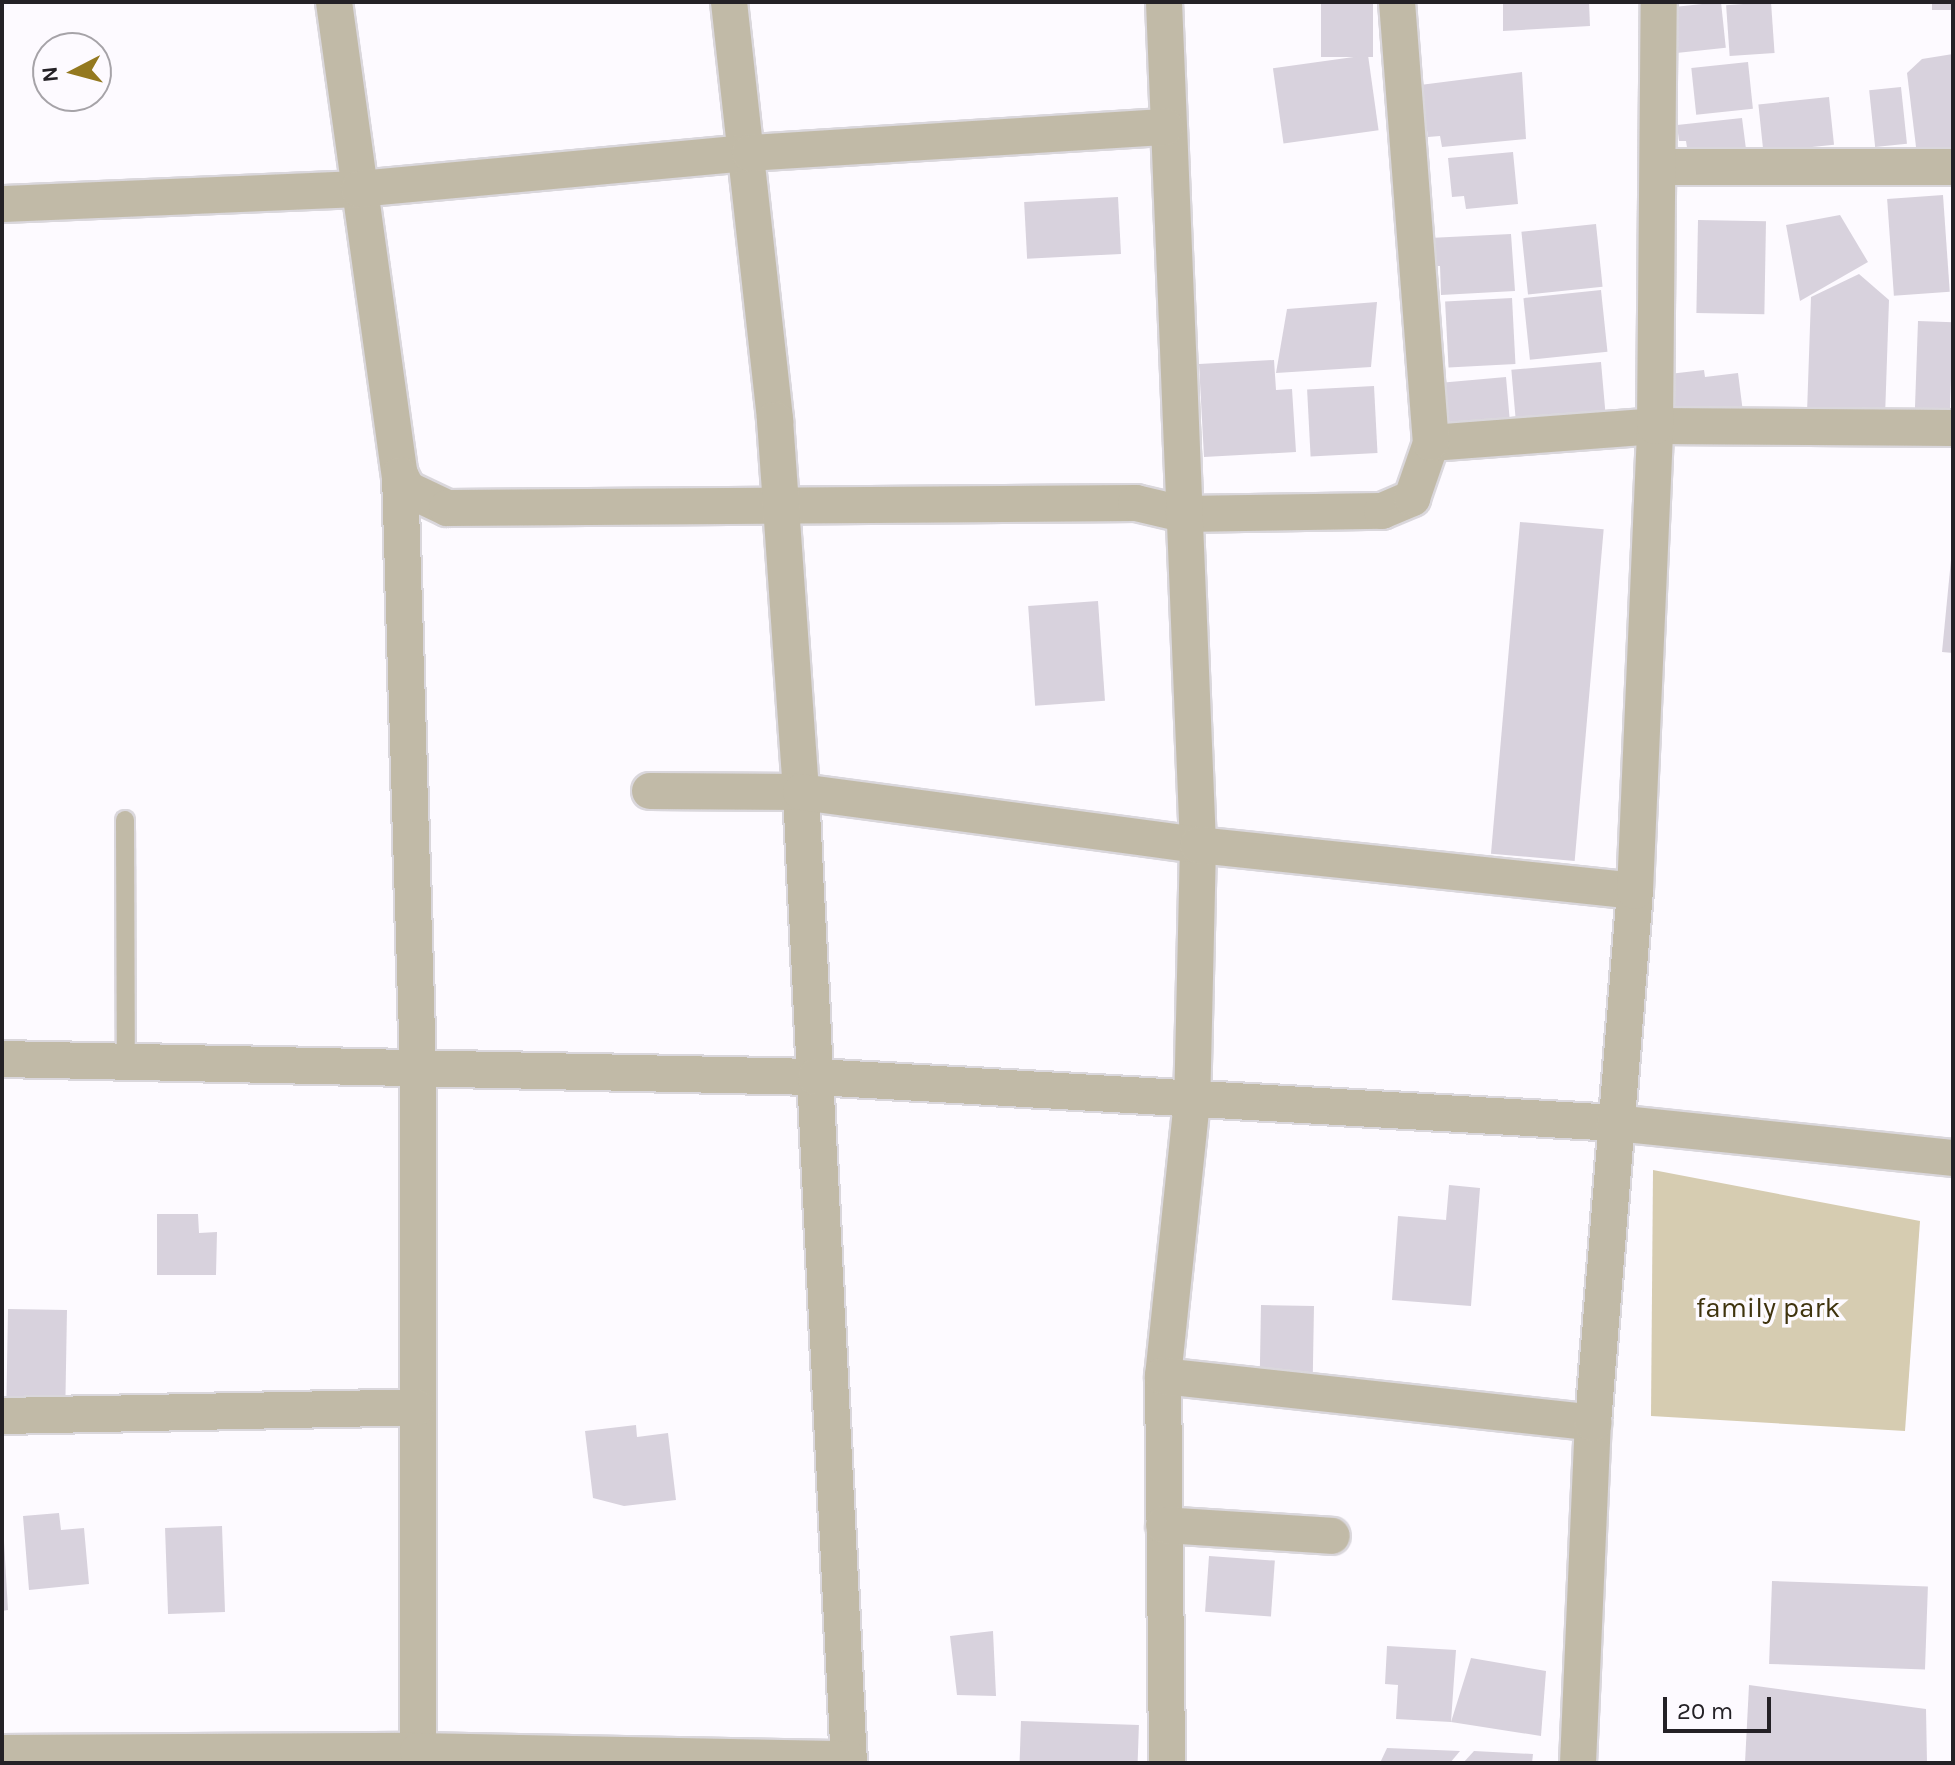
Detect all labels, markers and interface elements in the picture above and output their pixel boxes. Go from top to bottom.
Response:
north arrow [32,32,112,112]
text: N [36,65,64,84]
park label: family park [1696,1291,1840,1325]
scale bar [1667,1681,1775,1731]
text: 20 m [1677,1697,1733,1725]

